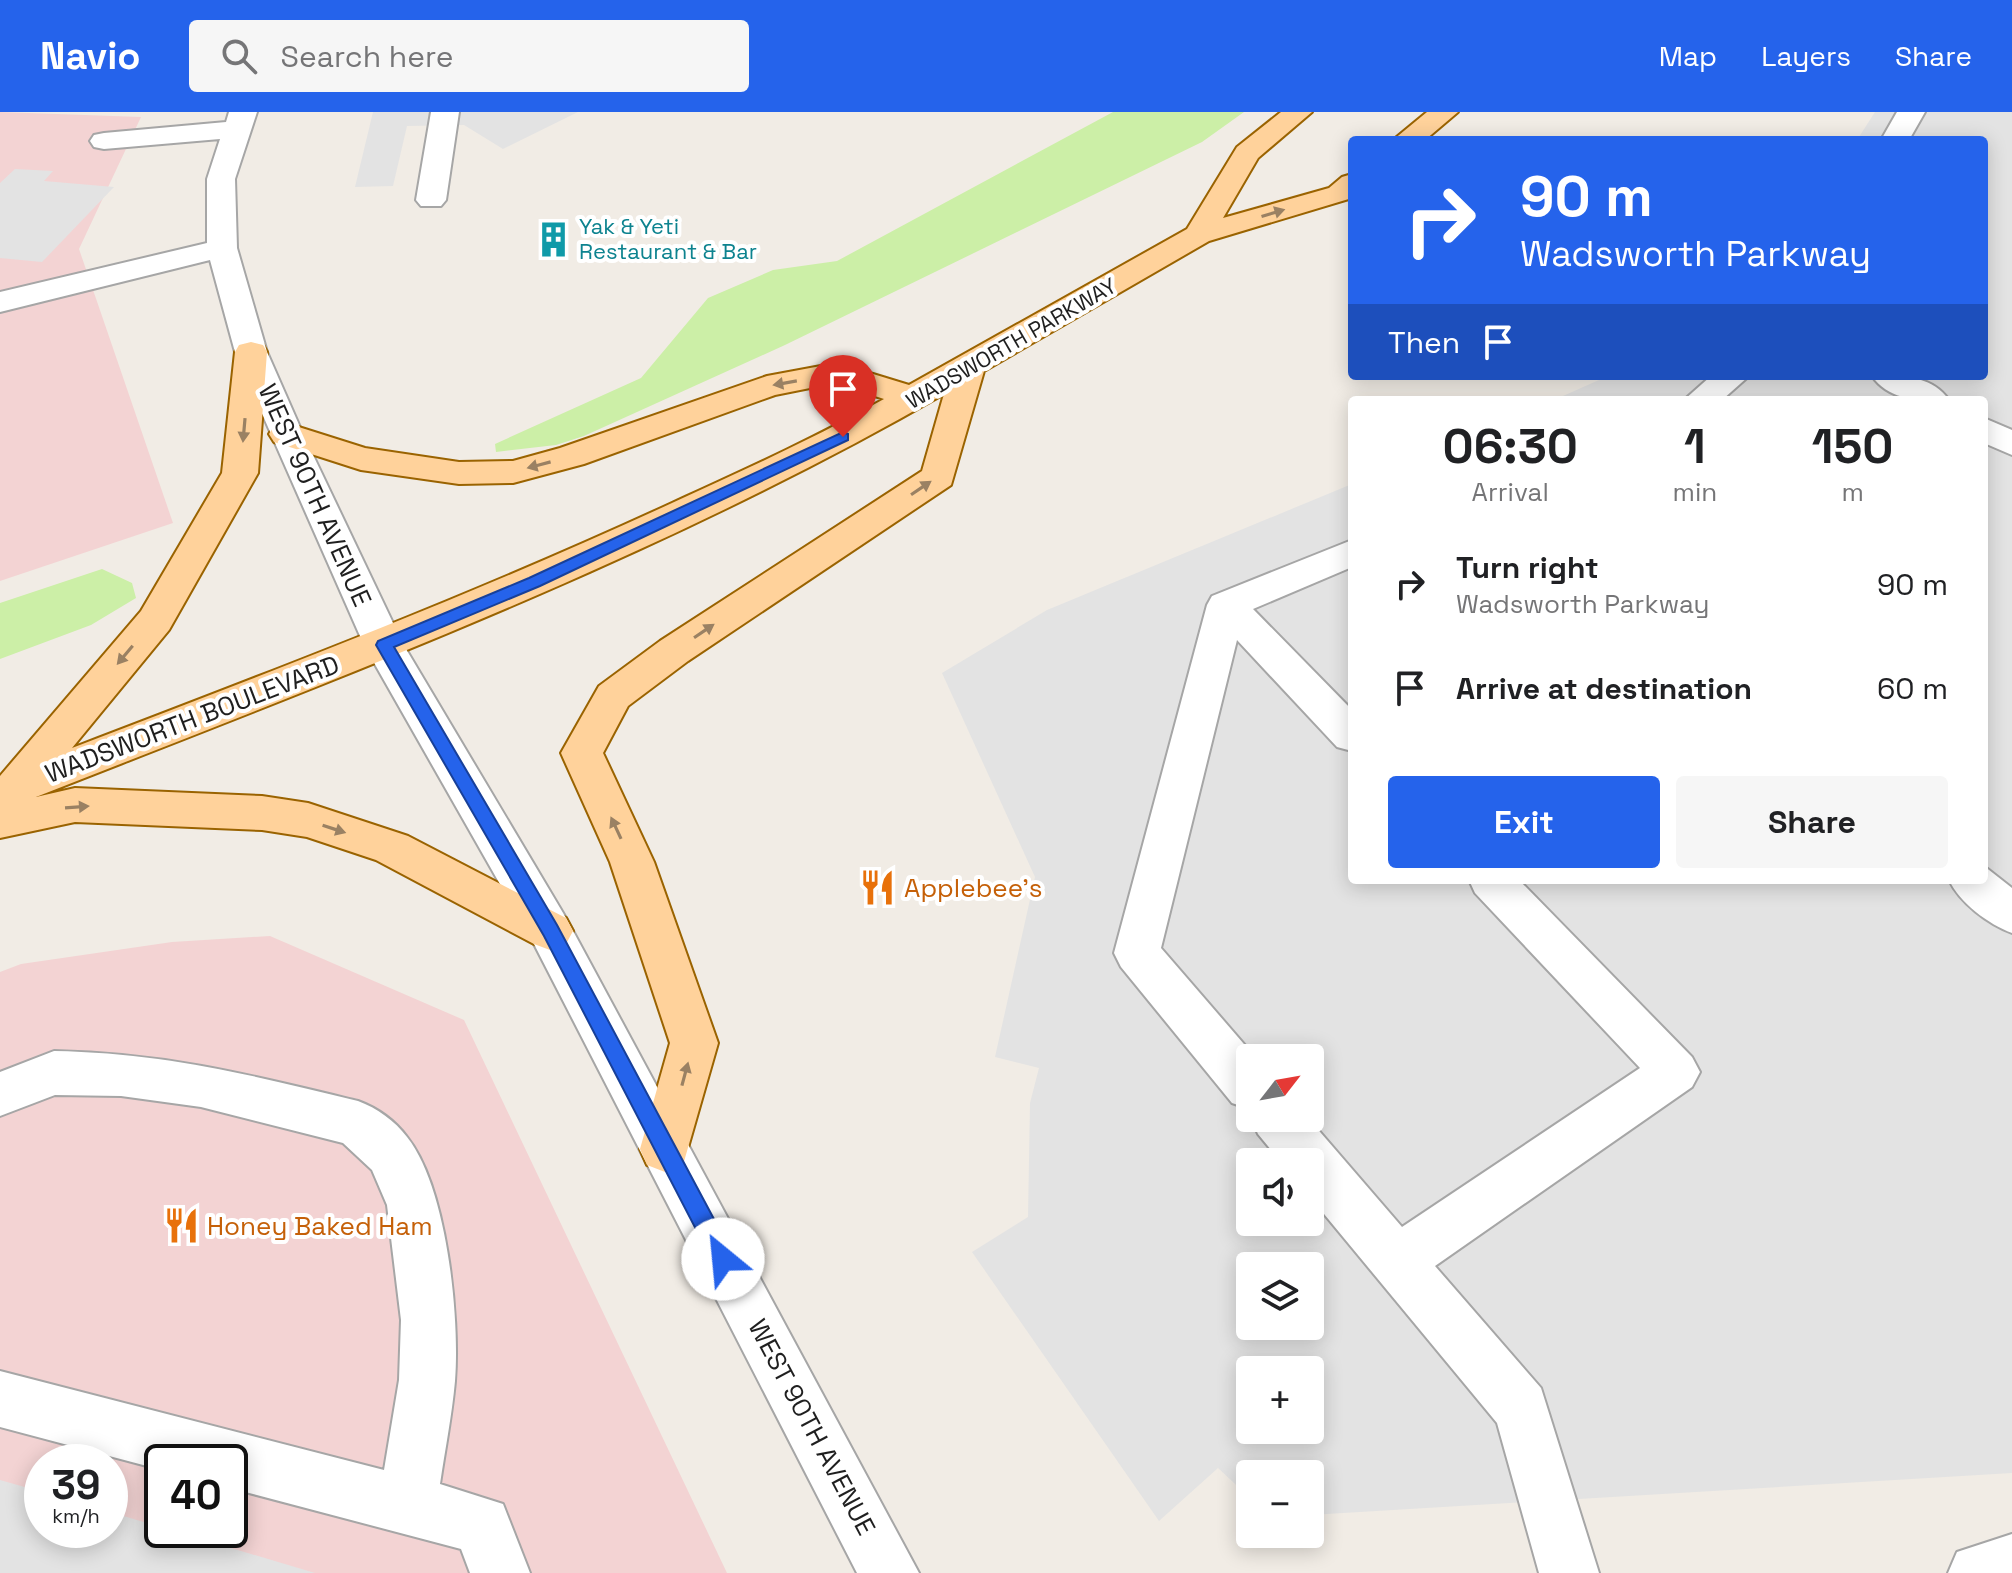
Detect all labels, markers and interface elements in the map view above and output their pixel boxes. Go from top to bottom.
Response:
search box [189,20,749,92]
text: Navio [40,32,141,80]
icon: search [217,34,261,78]
text: Search here [281,37,453,76]
text: Map [1659,38,1717,74]
text: Layers [1761,38,1851,74]
text: Share [1895,38,1972,74]
text: 90 m [1520,161,1653,232]
icon: right [1388,168,1492,272]
one-way arrow [1261,206,1285,219]
place label: Yak & Yeti Restaurant & Bar [579,212,757,265]
building icon: Yak & Yeti Restaurant & Bar [534,220,572,258]
text: Wadsworth Parkway [1520,231,1871,277]
street label: WADSWORTH PARKWAY [901,271,1122,415]
icon: arrive [1476,320,1520,364]
text: Then [1388,323,1460,362]
pin [809,355,877,437]
icon: arrive [821,367,865,411]
one-way arrow [772,377,797,389]
street label: WEST 90TH AVENUE [251,378,379,612]
text: 06:30 [1443,416,1578,477]
text: 1 [1684,416,1706,477]
text: 150 [1812,416,1893,477]
one-way arrow [237,417,250,442]
one-way arrow [526,459,551,472]
text: Arrival [1472,475,1549,509]
text: min [1673,475,1717,509]
text: m [1841,475,1864,509]
one-way arrow [910,481,932,495]
text: Turn right [1456,548,1599,587]
icon: right [1388,562,1432,606]
text: 90 m [1877,565,1948,604]
text: Wadsworth Parkway [1456,587,1710,621]
one-way arrow [694,624,715,639]
one-way arrow [117,645,134,665]
street label: WADSWORTH BOULEVARD [40,647,344,791]
icon: arrive [1388,666,1432,710]
text: Arrive at destination [1456,669,1752,708]
text: 60 m [1877,669,1948,708]
button: Exit [1388,776,1660,868]
button: Share [1676,776,1948,868]
one-way arrow [64,800,89,813]
one-way arrow [610,817,623,840]
one-way arrow [323,823,347,835]
restaurant icon: Applebee's [859,869,897,907]
place label: Applebee's [904,871,1042,905]
north arrow [1236,1044,1324,1132]
map controls [1236,1044,1324,1548]
one-way arrow [680,1061,692,1086]
button: sound [1236,1148,1324,1236]
restaurant icon: Honey Baked Ham [162,1207,200,1245]
place label: Honey Baked Ham [207,1209,433,1243]
position arrow [681,1217,765,1301]
button: layers [1236,1252,1324,1340]
street label: WEST 90TH AVENUE [741,1313,883,1541]
button: + [1236,1356,1324,1444]
speed limit sign: 40 [144,1444,248,1548]
text: 39 [51,1460,101,1511]
button: − [1236,1460,1324,1548]
text: km/h [52,1503,100,1529]

